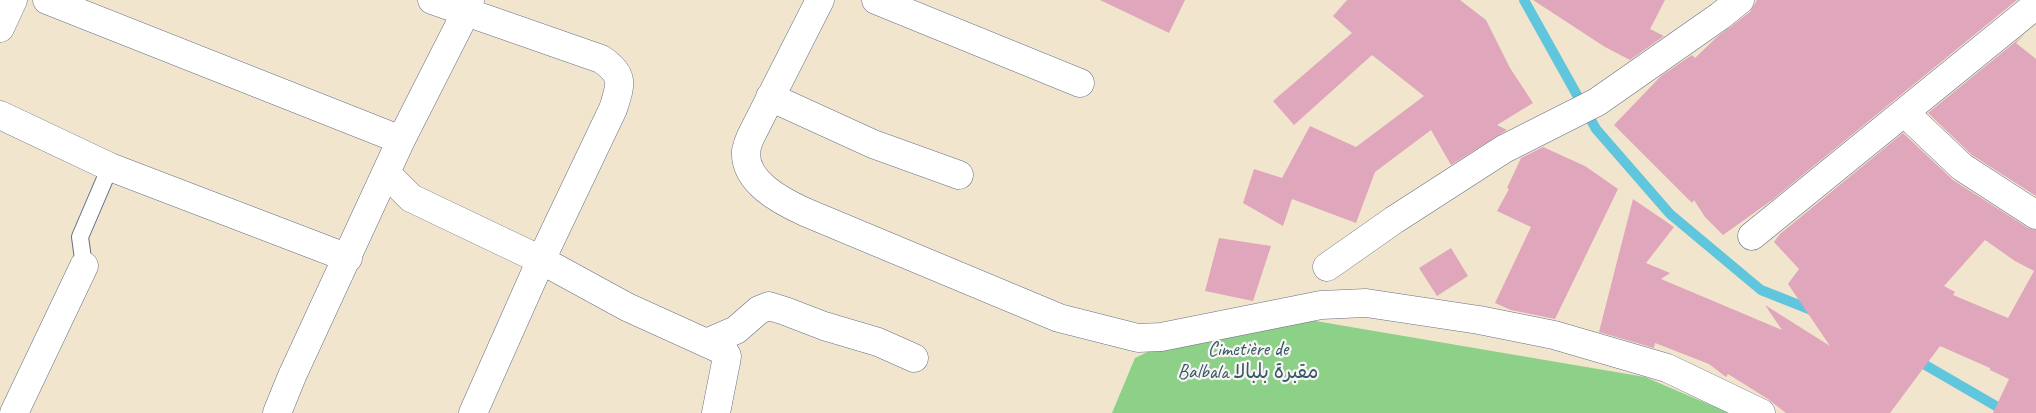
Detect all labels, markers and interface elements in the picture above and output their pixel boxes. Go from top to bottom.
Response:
park label: Cimetière de Balbala مقبرة بلبالا [1178,338,1318,385]

